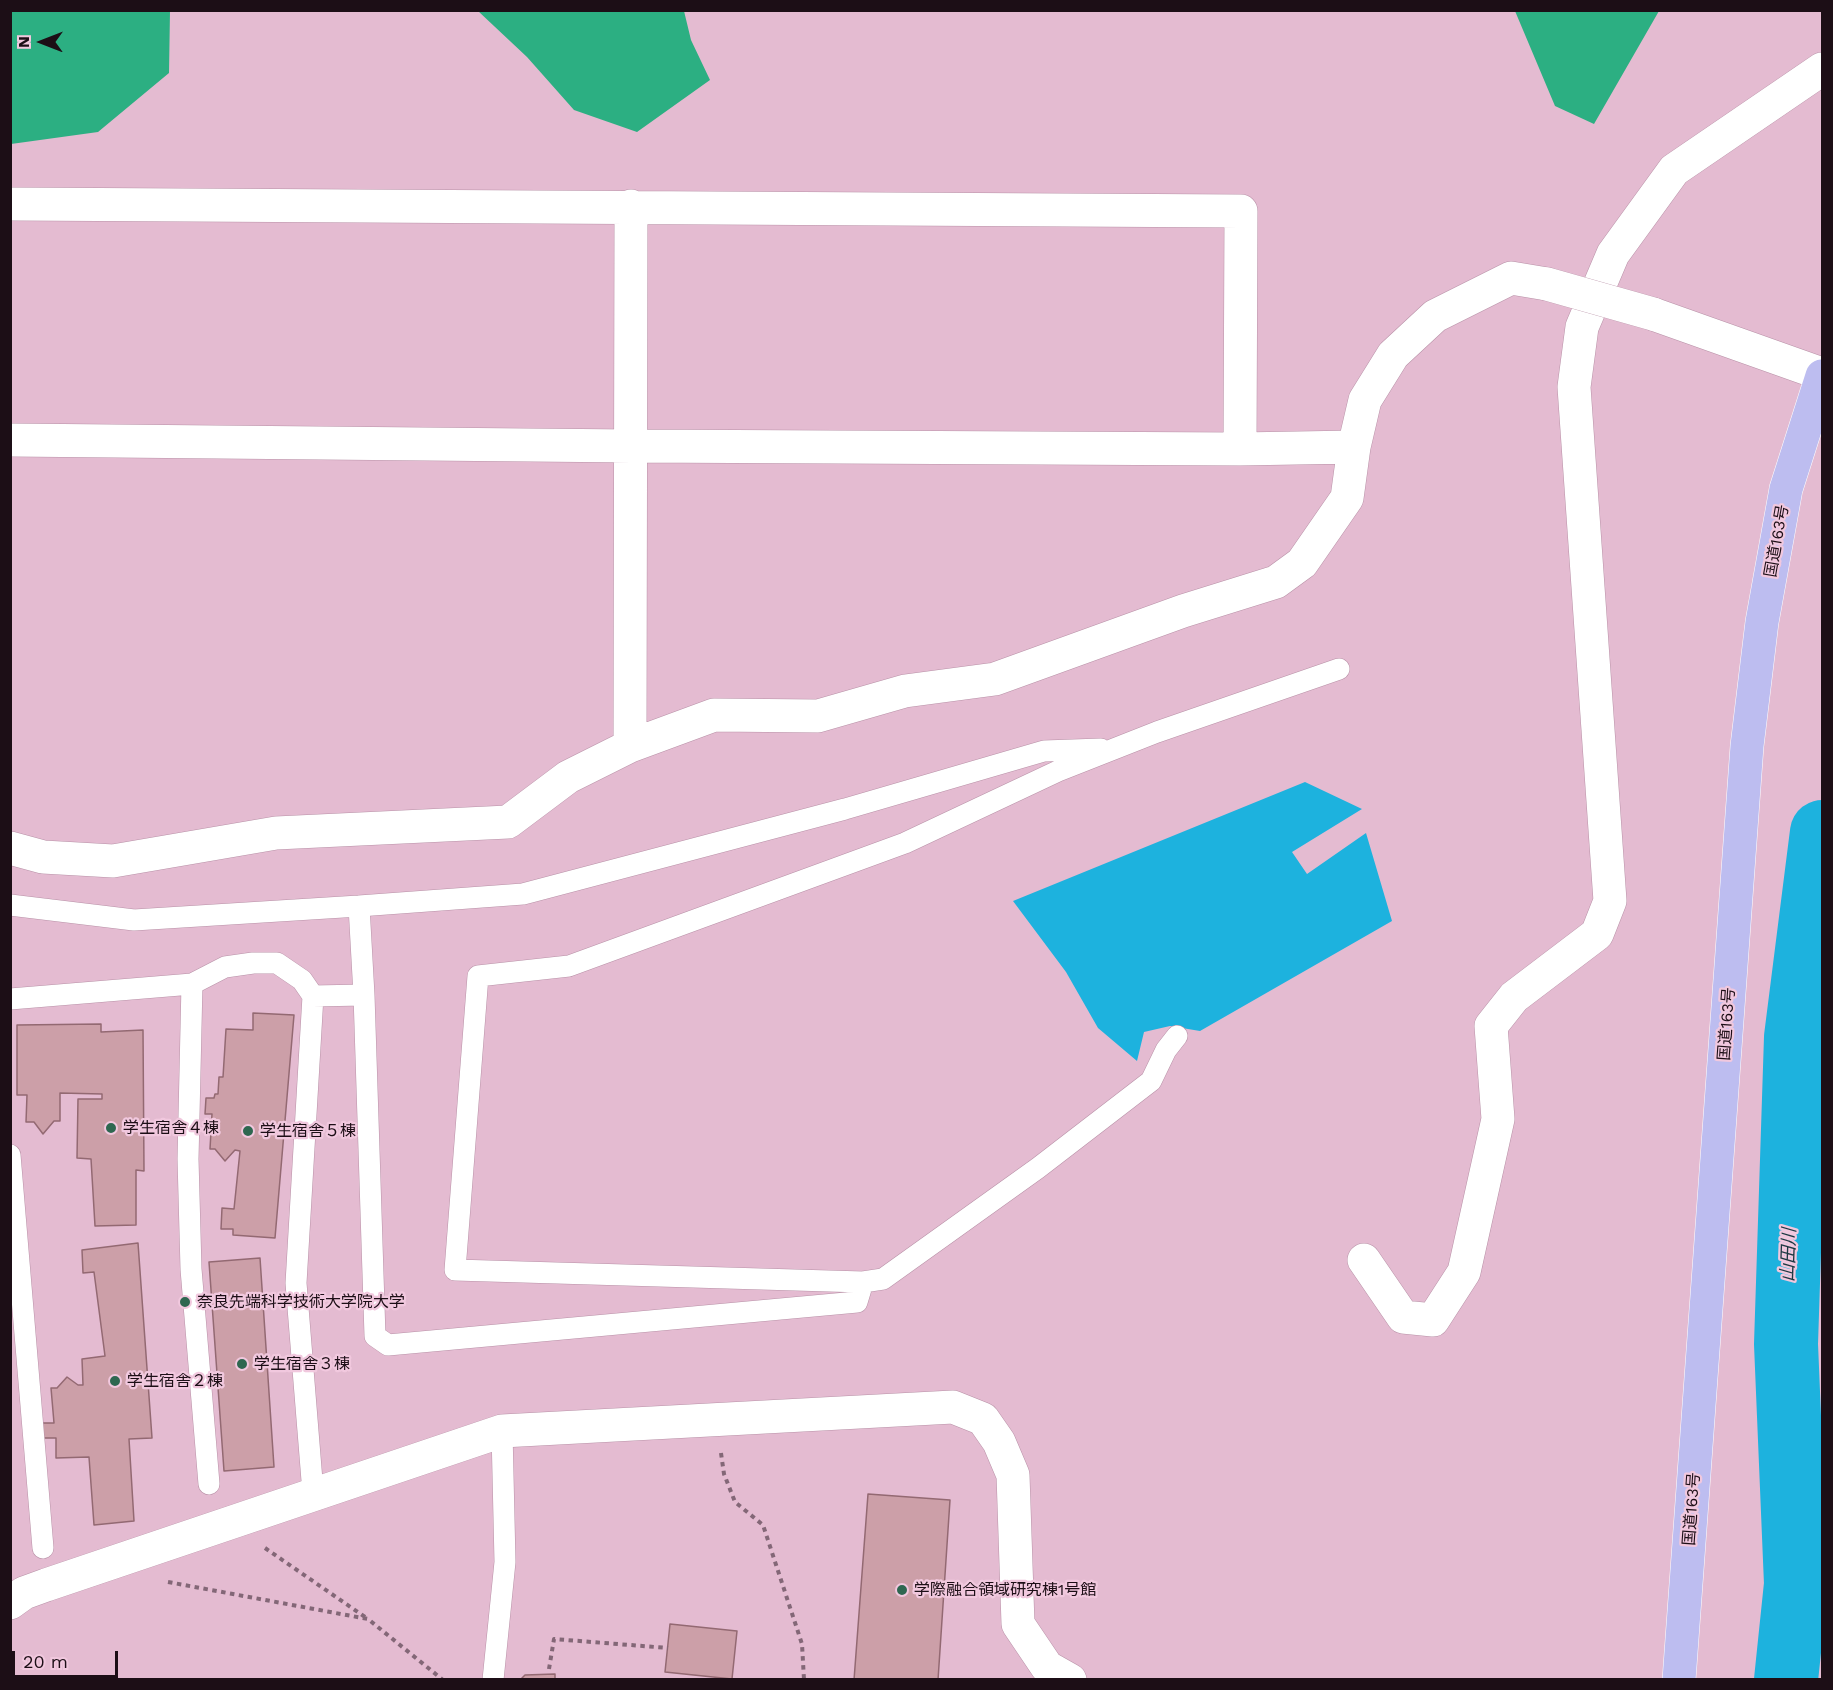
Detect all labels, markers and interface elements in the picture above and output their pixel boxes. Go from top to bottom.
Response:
north arrow [12,12,72,72]
text: N [14,36,33,48]
street label: 国道163号 [1761,503,1793,579]
street label: 国道163号 [1715,987,1739,1061]
place label: 学生宿舎４棟 [123,1118,219,1138]
marker: 学生宿舎４棟 [104,1121,118,1135]
place label: 学生宿舎５棟 [260,1121,356,1141]
marker: 学生宿舎５棟 [241,1124,255,1138]
water label: 山田川 [1777,1228,1801,1282]
place label: 奈良先端科学技術大学院大学 [197,1292,405,1312]
marker: 奈良先端科学技術大学院大学 [178,1295,192,1309]
place label: 学生宿舎３棟 [254,1354,350,1374]
marker: 学生宿舎３棟 [235,1357,249,1371]
place label: 学生宿舎２棟 [127,1371,223,1391]
marker: 学生宿舎２棟 [108,1374,122,1388]
street label: 国道163号 [1680,1472,1704,1546]
place label: 学際融合領域研究棟1号館 [914,1580,1096,1600]
marker: 学際融合領域研究棟1号館 [895,1583,909,1597]
scale bar [15,1639,122,1677]
text: 20 m [23,1651,68,1672]

